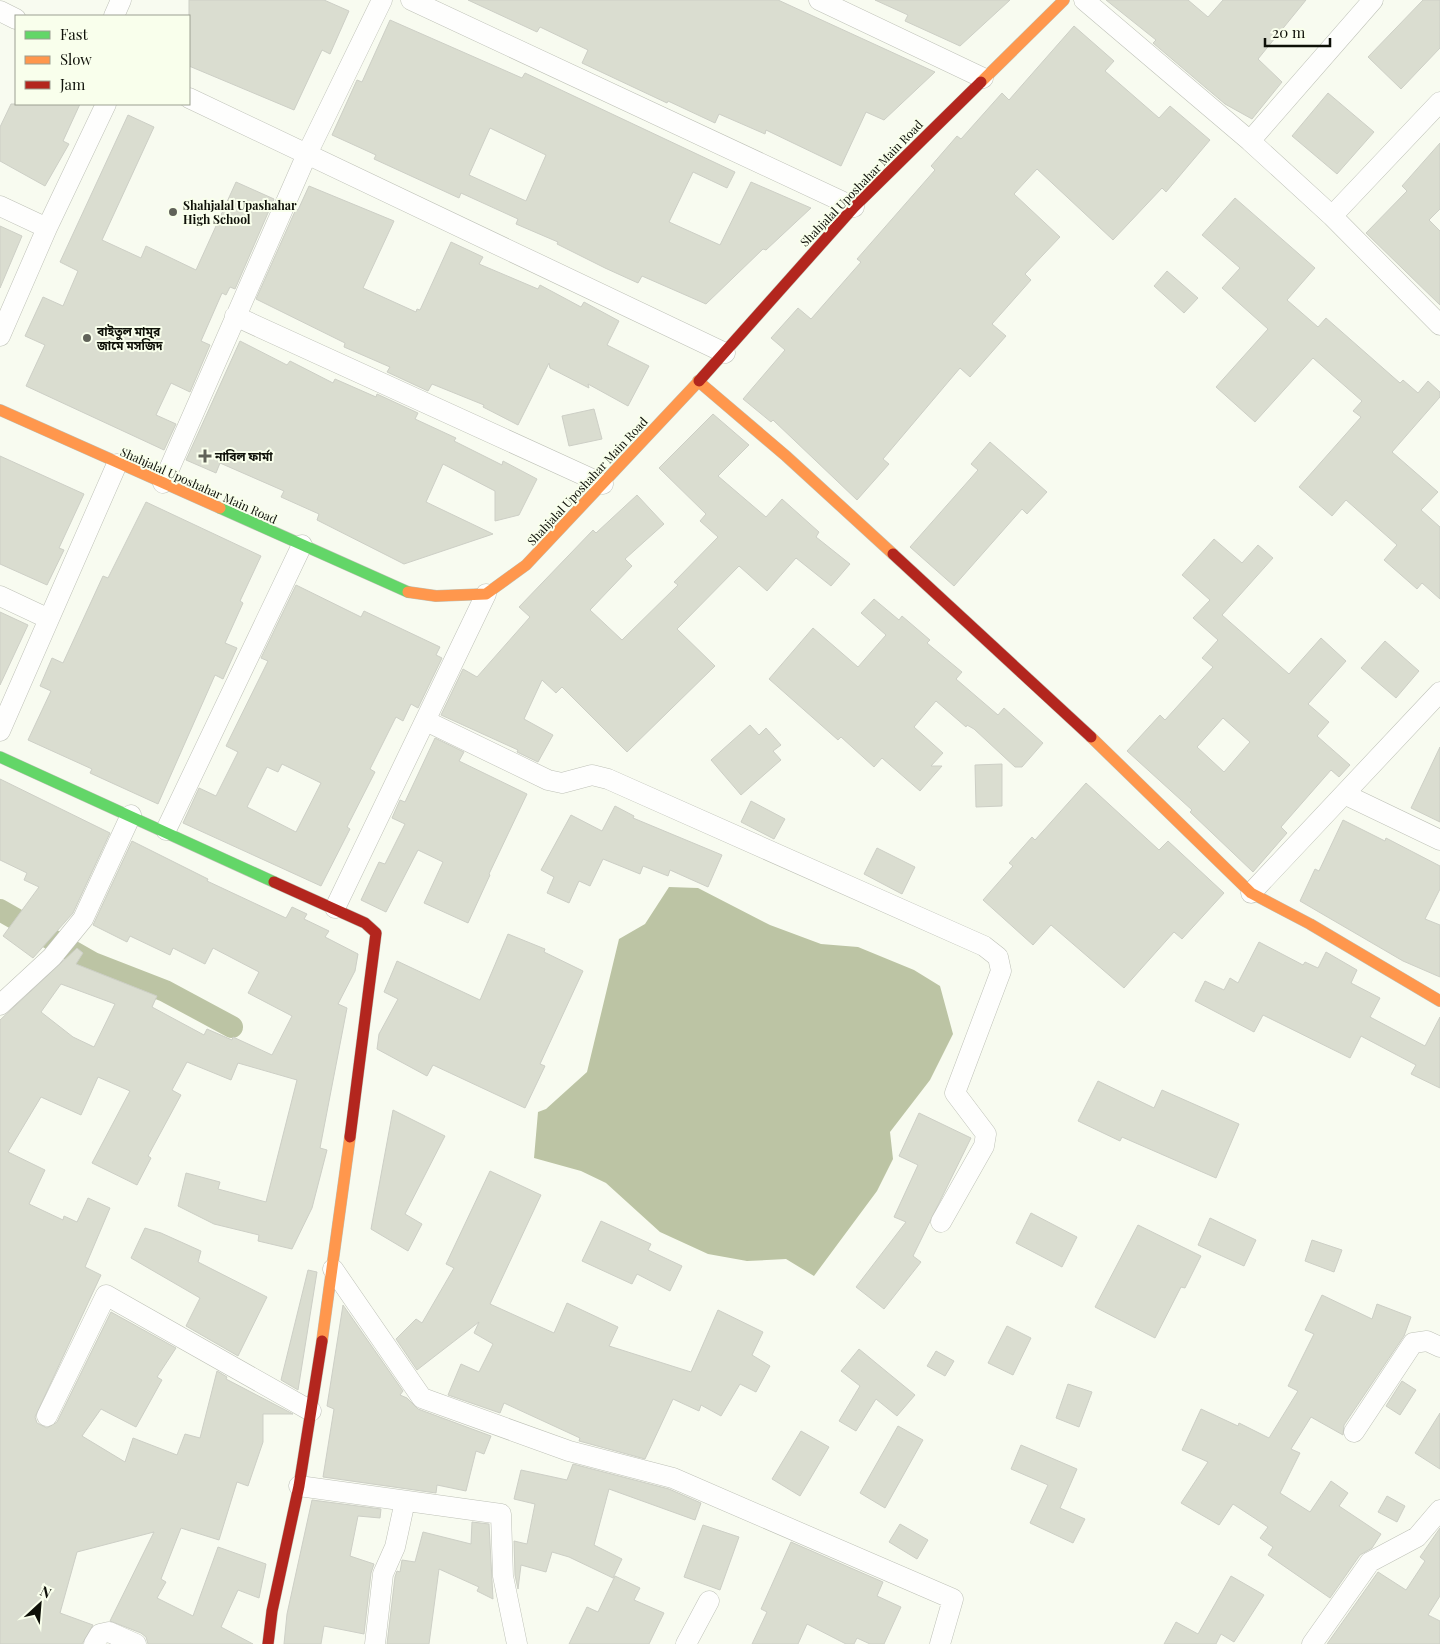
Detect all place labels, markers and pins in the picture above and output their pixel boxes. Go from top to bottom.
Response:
place label: Shahjalal Upashahar High School [183,197,297,227]
marker: Shahjalal Upashahar High School [167,206,179,218]
place label: বাইতুল মামুর জামে মসজিদ [96,323,163,353]
marker: বাইতুল মামুর জামে মসজিদ [81,332,93,344]
place label: নাবিল ফার্মা [214,448,273,464]
marker: নাবিল ফার্মা [199,450,211,462]

